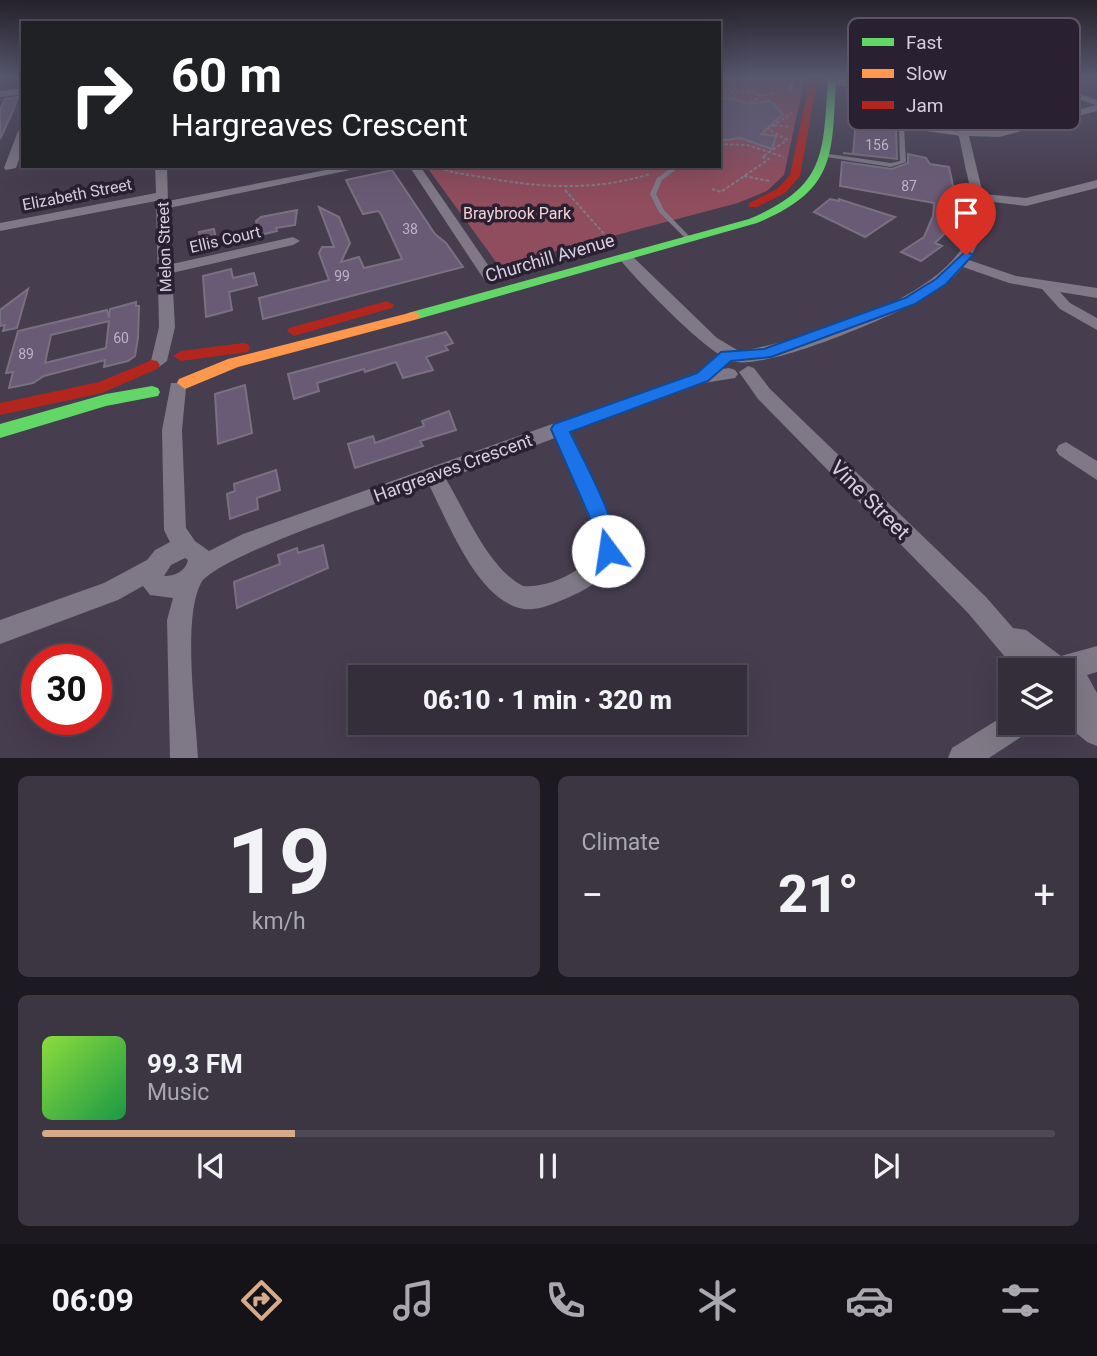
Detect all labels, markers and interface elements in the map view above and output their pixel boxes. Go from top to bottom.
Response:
legend [848,18,1080,130]
text: Fast [906,31,943,54]
text: 60 m [171,47,282,104]
icon: right [56,49,147,140]
text: Slow [906,62,947,85]
text: Jam [906,94,943,117]
text: Hargreaves Crescent [171,106,468,144]
house number: 156 [865,137,889,153]
street label: Elizabeth Street [21,175,133,214]
house number: 87 [901,178,917,194]
pin [936,183,996,255]
icon: arrive [947,194,985,232]
street label: Melon Street [153,201,176,293]
park label: Braybrook Park [463,204,572,223]
house number: 38 [402,221,418,237]
street label: Ellis Court [188,222,263,257]
street label: Churchill Avenue [483,229,617,286]
house number: 99 [334,268,350,284]
house number: 60 [113,330,129,346]
house number: 89 [18,346,34,362]
street label: Hargreaves Crescent [371,429,535,506]
street label: Vine Street [826,456,915,545]
position arrow [571,514,645,588]
speed limit sign: 30 [21,644,112,735]
map controls [998,658,1075,735]
button: layers [998,658,1075,735]
text: 06:10 · 1 min · 320 m [423,685,672,715]
text: 19 [227,809,331,915]
text: Climate [582,829,660,856]
text: 21° [778,864,859,925]
text: − [582,873,603,917]
text: + [1033,873,1055,917]
text: km/h [252,908,306,935]
text: 99.3 FM [147,1049,243,1079]
text: Music [147,1079,209,1106]
icon: previous [192,1147,230,1185]
icon: pause [529,1147,567,1185]
icon: next [867,1147,905,1185]
icon: directions [237,1276,286,1325]
icon: music [389,1276,438,1325]
icon: phone [541,1276,590,1325]
icon: climate [693,1276,742,1325]
icon: car [845,1276,894,1325]
icon: filters [996,1276,1045,1325]
text: 06:09 [51,1281,134,1319]

